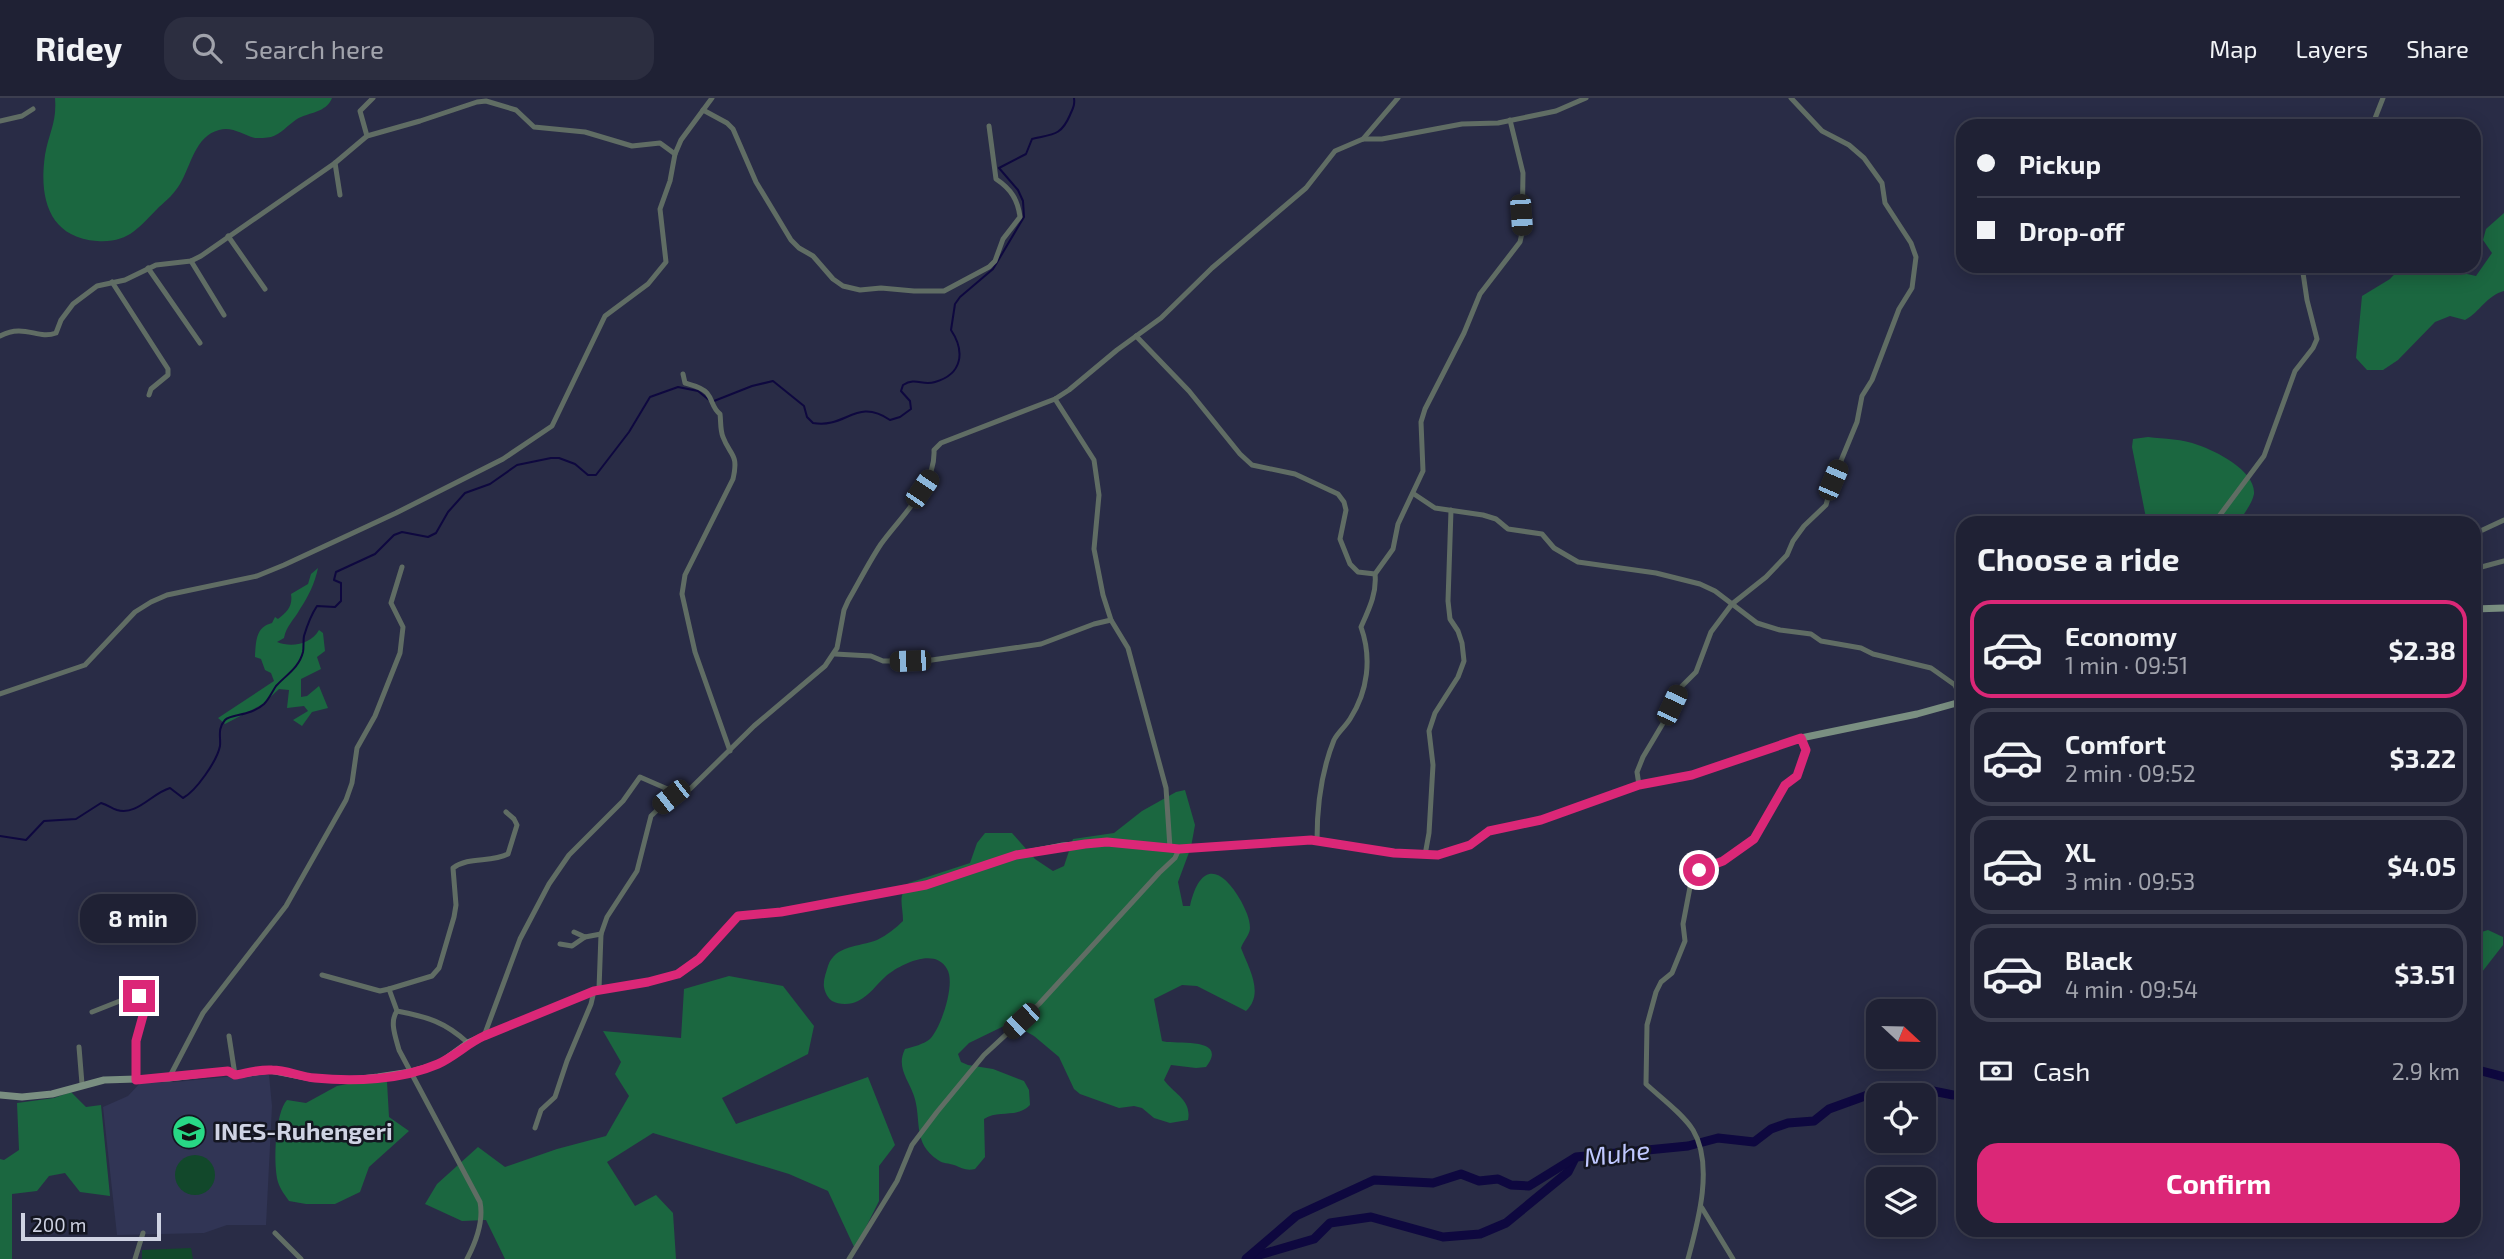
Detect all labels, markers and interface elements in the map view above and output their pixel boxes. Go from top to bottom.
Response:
search box [164,17,654,80]
text: Ridey [35,28,122,68]
icon: search [188,29,226,67]
text: Search here [244,33,384,64]
text: Map [2209,34,2257,63]
text: Layers [2295,34,2368,63]
text: Share [2406,34,2469,63]
text: Pickup [2019,148,2101,179]
car [1510,193,1533,237]
text: Drop-off [2019,215,2124,246]
car [1816,457,1851,503]
car [902,466,943,512]
text: Choose a ride [1977,539,2180,577]
icon: car [1981,618,2044,681]
text: Economy [2065,620,2177,651]
text: $2.38 [2389,634,2456,665]
car [889,650,932,672]
text: 1 min · 09:51 [2065,651,2188,679]
car [1654,682,1691,728]
icon: car [1981,726,2044,789]
text: Comfort [2065,728,2166,759]
text: $3.22 [2390,742,2456,773]
text: 2 min · 09:52 [2065,759,2196,787]
car [648,776,695,818]
icon: car [1981,834,2044,897]
text: XL [2065,836,2096,867]
text: $4.05 [2387,850,2456,881]
route start [1683,854,1715,886]
text: 3 min · 09:53 [2065,867,2195,895]
callout: 8 min [81,894,197,944]
text: 8 min [108,904,168,932]
icon: car [1981,942,2044,1005]
text: Black [2065,944,2133,975]
text: $3.51 [2394,958,2456,989]
text: 4 min · 09:54 [2065,975,2198,1003]
route end [123,980,155,1012]
car [999,999,1044,1043]
north arrow [1866,999,1936,1069]
map controls [1866,999,1936,1237]
icon: cash [1977,1052,2015,1090]
text: Cash [2033,1055,2090,1086]
text: 2.9 km [2392,1057,2460,1085]
button: locate [1866,1083,1936,1153]
school or university icon: INES-Ruhengeri [170,1113,208,1151]
place label: INES-Ruhengeri [214,1116,393,1145]
water label: Muhe [1582,1133,1652,1172]
button: Confirm [1977,1143,2460,1223]
button: layers [1866,1167,1936,1237]
scale bar [21,1210,161,1242]
text: 200 m [32,1213,86,1236]

